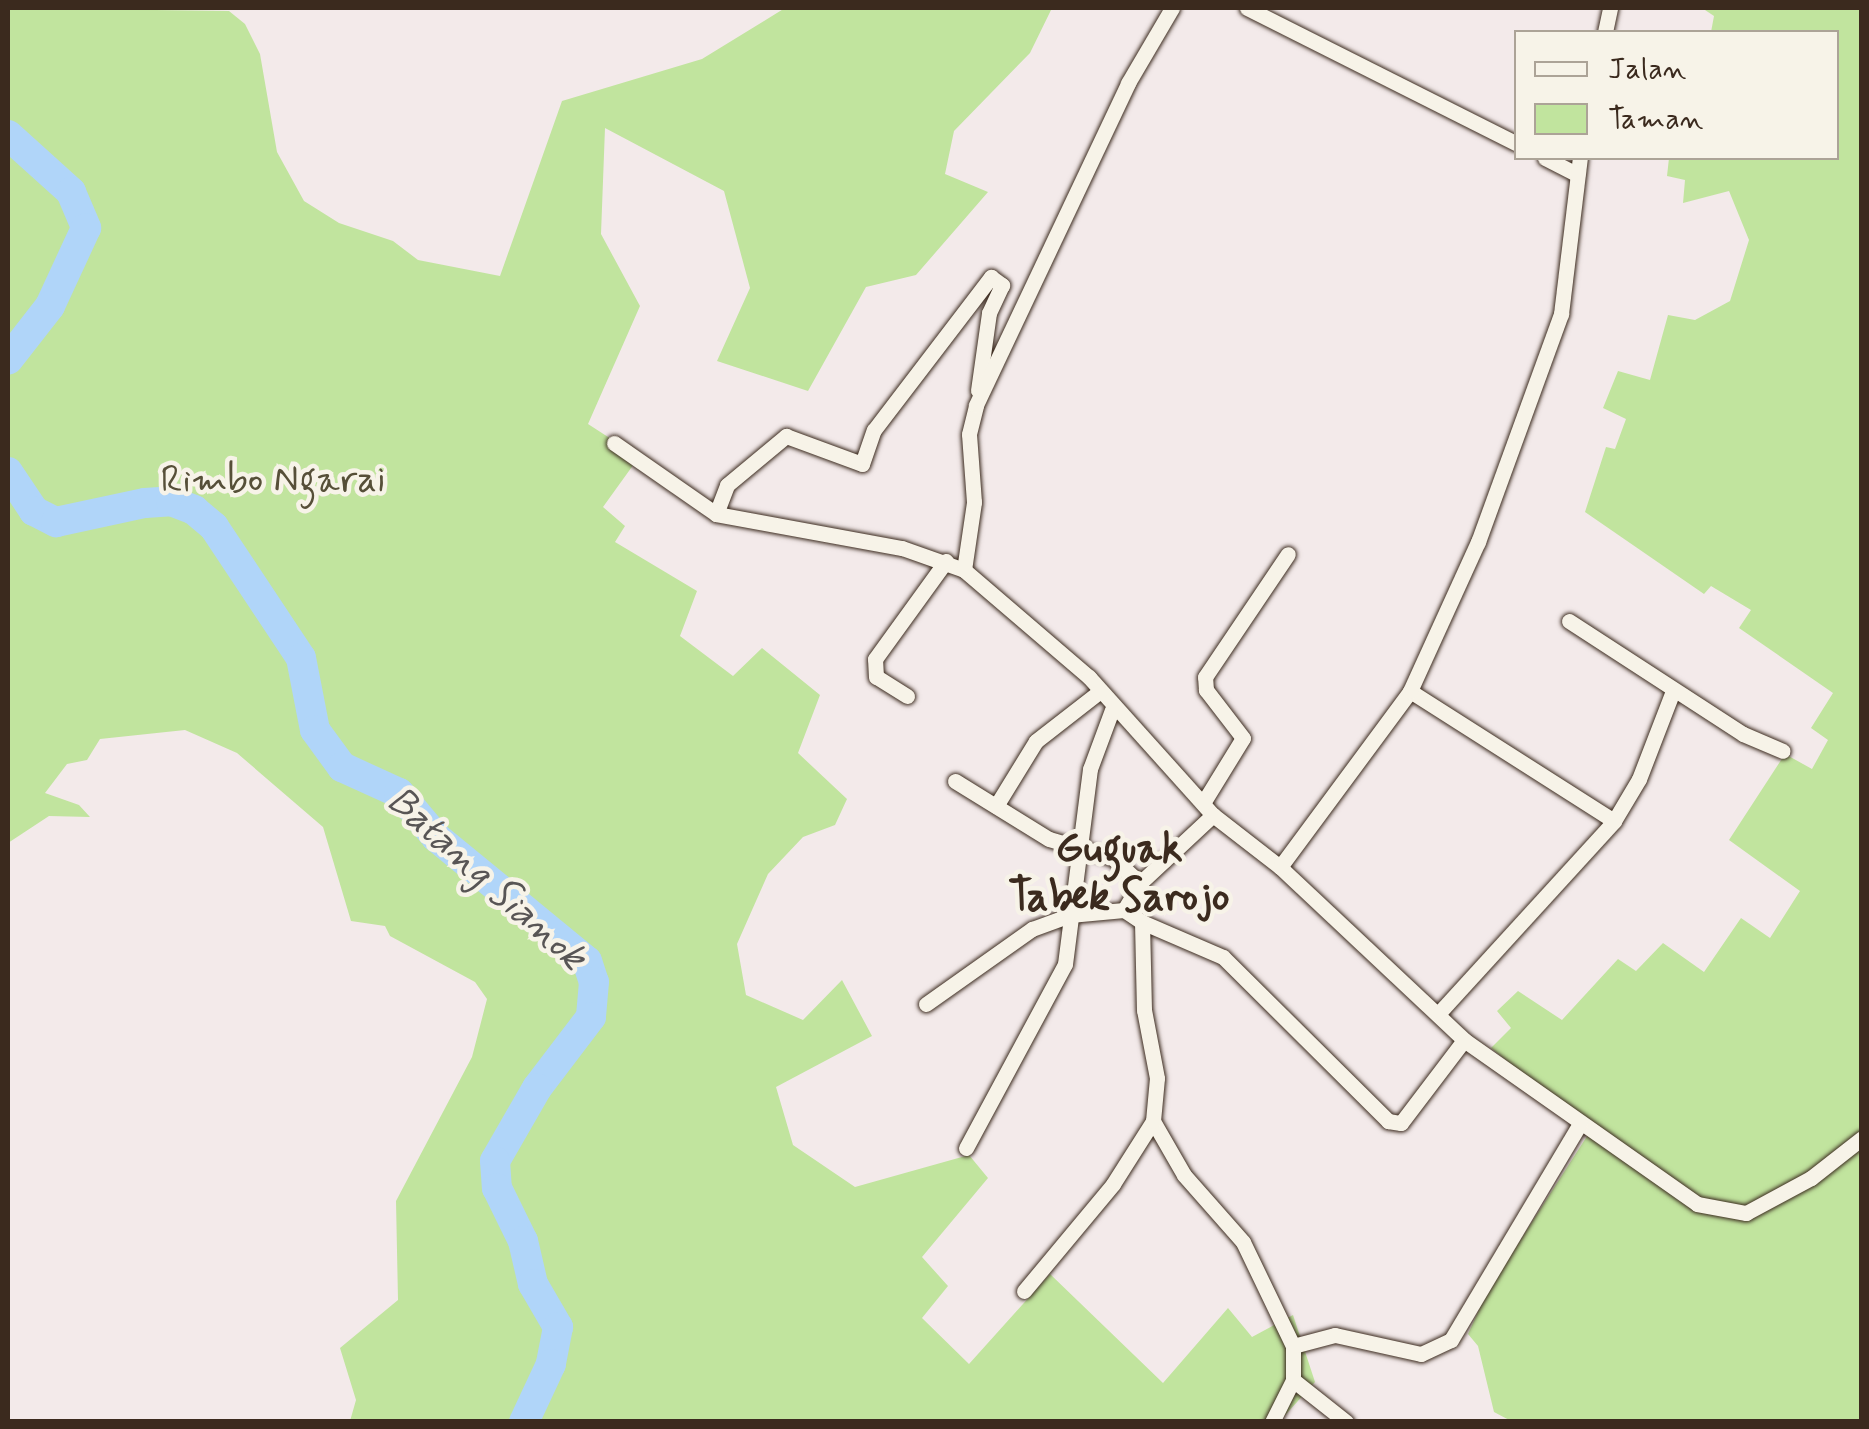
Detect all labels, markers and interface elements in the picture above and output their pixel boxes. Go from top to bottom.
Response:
legend [1514,30,1839,160]
text: Jalan [1608,50,1686,89]
text: Taman [1608,100,1703,139]
park label: Rimbo Ngarai [163,458,383,504]
water label: Batang Sianok [379,779,593,979]
district label: Guguak Tabek Sarojo [1007,825,1231,924]

